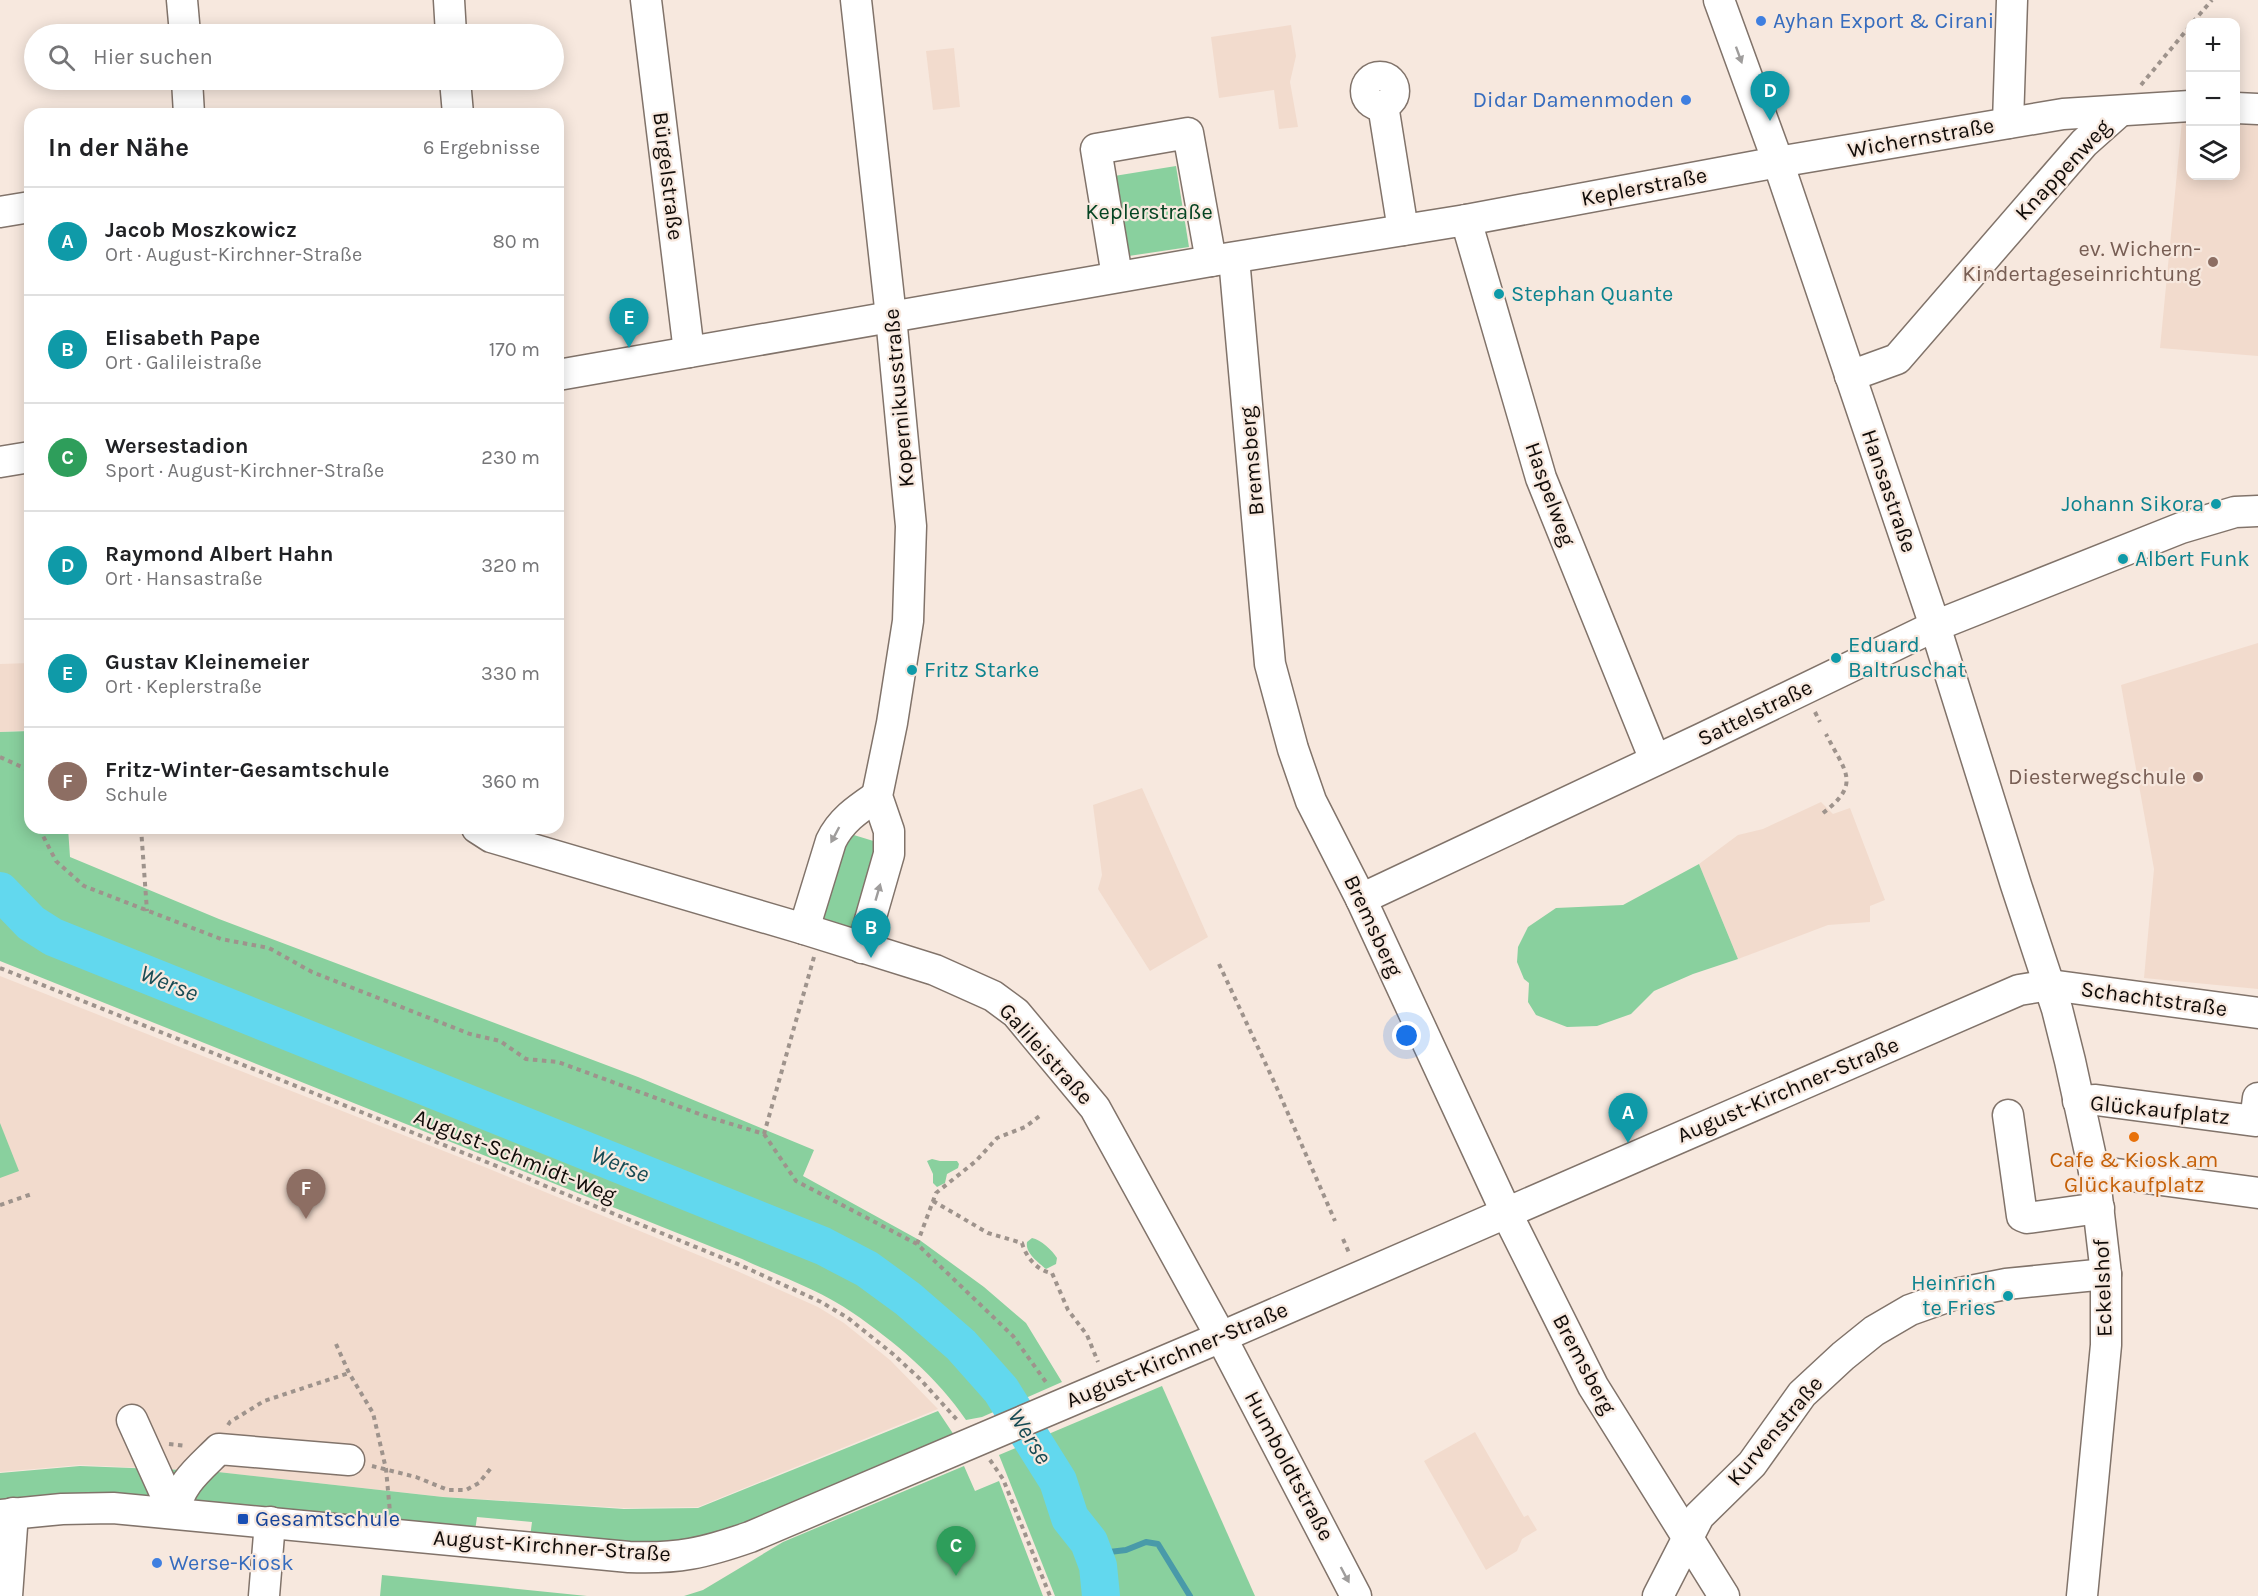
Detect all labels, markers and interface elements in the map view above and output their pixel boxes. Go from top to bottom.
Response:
place label: Ayhan Export & Cirani [1773,8,1994,34]
marker: Ayhan Export & Cirani [1754,14,1768,28]
map controls [2186,18,2240,180]
button: + [2186,18,2240,72]
search box [24,24,564,90]
icon: search [45,41,78,74]
text: Hier suchen [93,44,213,70]
one-way arrow [1735,46,1745,64]
pin: D [1750,72,1790,121]
button: − [2186,72,2240,126]
place label: Didar Damenmoden [1473,87,1674,113]
marker: Didar Damenmoden [1679,93,1693,107]
street label: Bürgelstraße [647,110,689,242]
street label: Wichernstraße [1846,112,1996,164]
street label: Knappenweg [2010,114,2117,226]
button: layers [2186,126,2240,180]
text: In der Nähe [48,132,189,163]
text: 6 Ergebnisse [423,136,540,159]
street label: Keplerstraße [1579,162,1709,212]
park label: Keplerstraße [1085,199,1213,225]
text: Jacob Moszkowicz [105,217,297,243]
text: A [61,230,74,253]
text: 80 m [492,230,540,253]
place label: ev. Wichern- Kindertageseinrichtung [1962,236,2202,287]
text: Ort · August-Kirchner-Straße [105,243,362,266]
marker: ev. Wichern- Kindertageseinrichtung [2206,255,2220,269]
place label: Stephan Quante [1511,281,1673,307]
marker: Stephan Quante [1492,287,1506,301]
pin: E [610,298,648,348]
street label: Kopernikusstraße [878,308,920,488]
text: Elisabeth Pape [105,325,260,351]
text: B [61,338,74,361]
text: 170 m [489,338,540,361]
text: Ort · Galileistraße [105,351,262,374]
street label: Bremsberg [1234,405,1270,517]
street label: Hansastraße [1856,426,1922,556]
text: Wersestadion [105,433,249,459]
street label: Haspelweg [1519,439,1581,550]
text: C [61,446,74,469]
text: 230 m [481,446,540,469]
text: Sport · August-Kirchner-Straße [105,459,384,482]
place label: Johann Sikora [2062,491,2204,517]
marker: Johann Sikora [2209,497,2223,511]
text: Raymond Albert Hahn [105,541,334,567]
place label: Albert Funk [2135,546,2250,572]
marker: Albert Funk [2116,552,2130,566]
text: D [61,554,74,577]
text: 320 m [481,554,540,577]
text: Ort · Hansastraße [105,567,263,590]
place label: Eduard Baltruschat [1848,632,1966,683]
text: Gustav Kleinemeier [105,649,309,675]
marker: Eduard Baltruschat [1829,651,1843,665]
place label: Fritz Starke [924,657,1039,683]
text: E [62,662,73,685]
text: 330 m [481,662,540,685]
marker: Fritz Starke [905,663,919,677]
street label: Sattelstraße [1694,674,1816,752]
text: Ort · Keplerstraße [105,675,262,698]
text: Fritz-Winter-Gesamtschule [105,757,389,783]
place label: Diesterwegschule [2008,764,2186,790]
text: F [62,770,73,793]
text: 360 m [481,770,540,793]
marker: Diesterwegschule [2191,770,2205,784]
text: Schule [105,783,167,806]
one-way arrow [830,826,840,844]
street label: Bremsberg [1338,871,1408,982]
one-way arrow [874,882,883,900]
pin: B [852,908,890,958]
water label: Werse [136,959,202,1007]
street label: Schachtstraße [2079,976,2229,1022]
street label: Galileistraße [994,998,1098,1110]
your location [1392,1021,1421,1050]
street label: August-Kirchner-Straße [1673,1031,1903,1149]
street label: Glückaufplatz [2089,1090,2231,1130]
pin: A [1608,1094,1648,1143]
street label: August-Schmidt-Weg [410,1104,620,1209]
marker: Cafe & Kiosk am Glückaufplatz [2127,1130,2141,1144]
water label: Werse [587,1140,653,1188]
place label: Cafe & Kiosk am Glückaufplatz [2050,1147,2218,1198]
pin: F [286,1170,326,1219]
street label: Eckelshof [2088,1238,2118,1337]
place label: Heinrich te Fries [1911,1270,1996,1321]
marker: Heinrich te Fries [2001,1289,2015,1303]
street label: August-Kirchner-Straße [1062,1296,1292,1414]
street label: Bremsberg [1547,1310,1621,1419]
street label: Kurvenstraße [1722,1371,1828,1491]
street label: Humboldtstraße [1239,1387,1339,1545]
water label: Werse [1002,1403,1058,1469]
place label: Gesamtschule [255,1506,400,1532]
marker: Gesamtschule [236,1512,250,1526]
street label: August-Kirchner-Straße [432,1525,672,1567]
pin: C [936,1526,976,1576]
place label: Werse-Kiosk [169,1550,294,1576]
marker: Werse-Kiosk [150,1556,164,1570]
one-way arrow [1340,1566,1350,1583]

